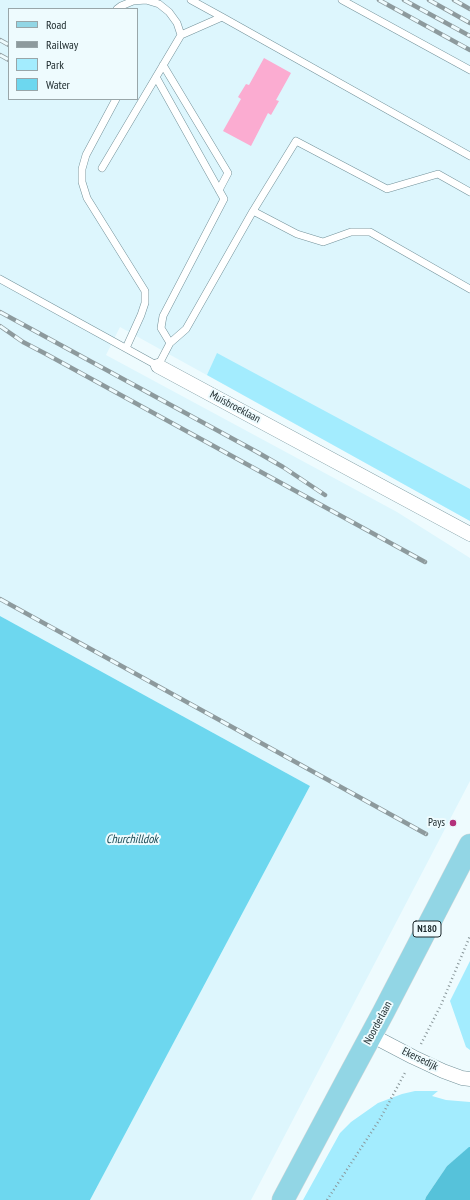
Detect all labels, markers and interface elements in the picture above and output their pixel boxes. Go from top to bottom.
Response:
legend [8,8,138,100]
text: Road [46,17,66,32]
text: Railway [46,37,78,52]
text: Park [46,57,64,72]
text: Water [46,77,70,92]
street label: Muisbroeklaan [207,388,263,426]
place label: Pays [428,816,445,830]
marker: Pays [448,818,458,828]
water label: Churchilldok [106,833,158,847]
road number: N180 [413,921,441,937]
street label: Noorderlaan [361,999,395,1047]
street label: Ekersedijk [400,1045,440,1073]

